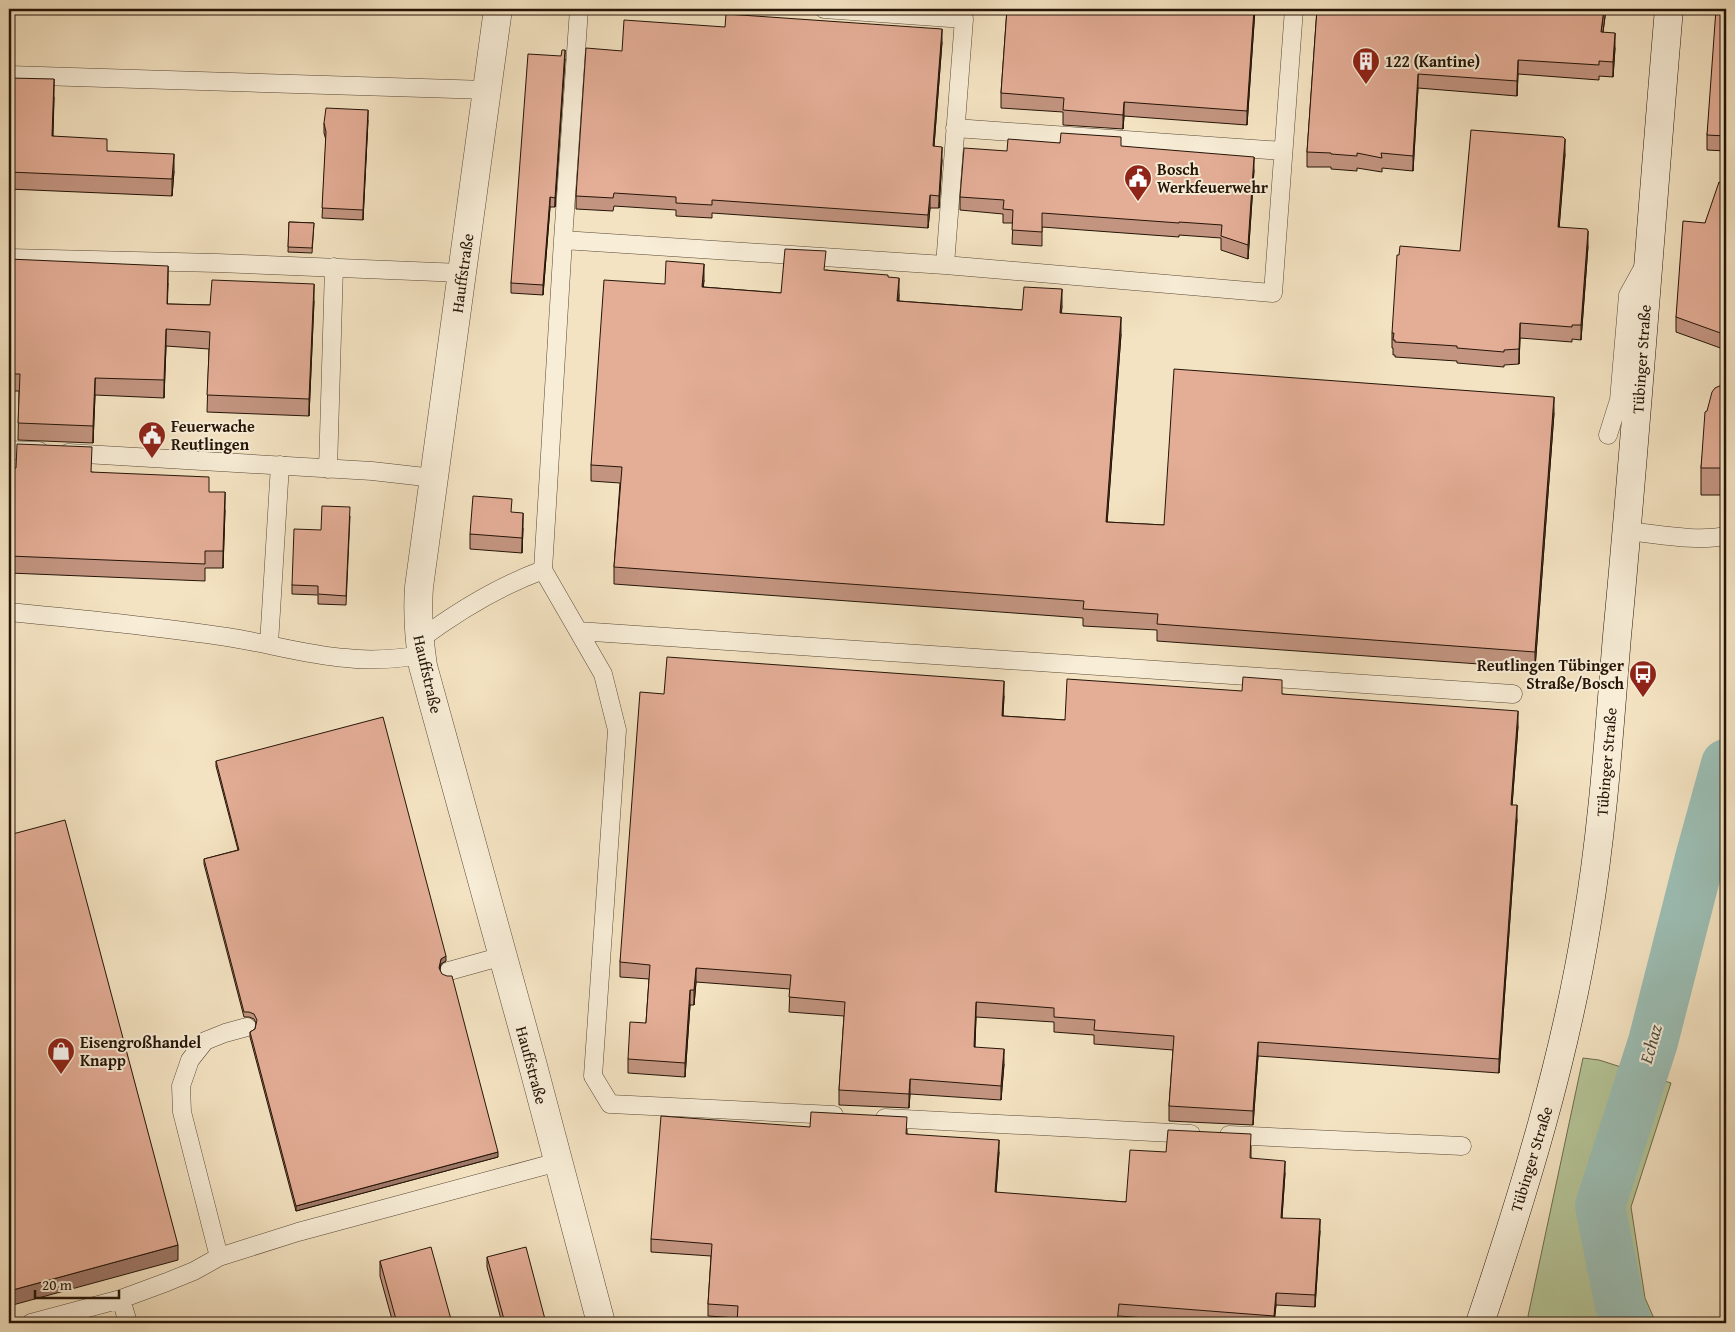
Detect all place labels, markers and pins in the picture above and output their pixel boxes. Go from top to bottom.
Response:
building icon: 122 (Kantine) [1351,46,1381,85]
place label: 122 (Kantine) [1385,49,1480,73]
place label: Bosch Werkfeuerwehr [1157,157,1269,199]
public building icon: Bosch Werkfeuerwehr [1123,163,1153,202]
place label: Feuerwache Reutlingen [171,414,255,456]
public building icon: Feuerwache Reutlingen [137,420,167,459]
place label: Reutlingen Tübinger Straße/Bosch [1477,653,1625,695]
bus stop icon: Reutlingen Tübinger Straße/Bosch [1628,659,1658,698]
place label: Eisengroßhandel Knapp [80,1030,201,1072]
shop icon: Eisengroßhandel Knapp [46,1036,76,1075]

